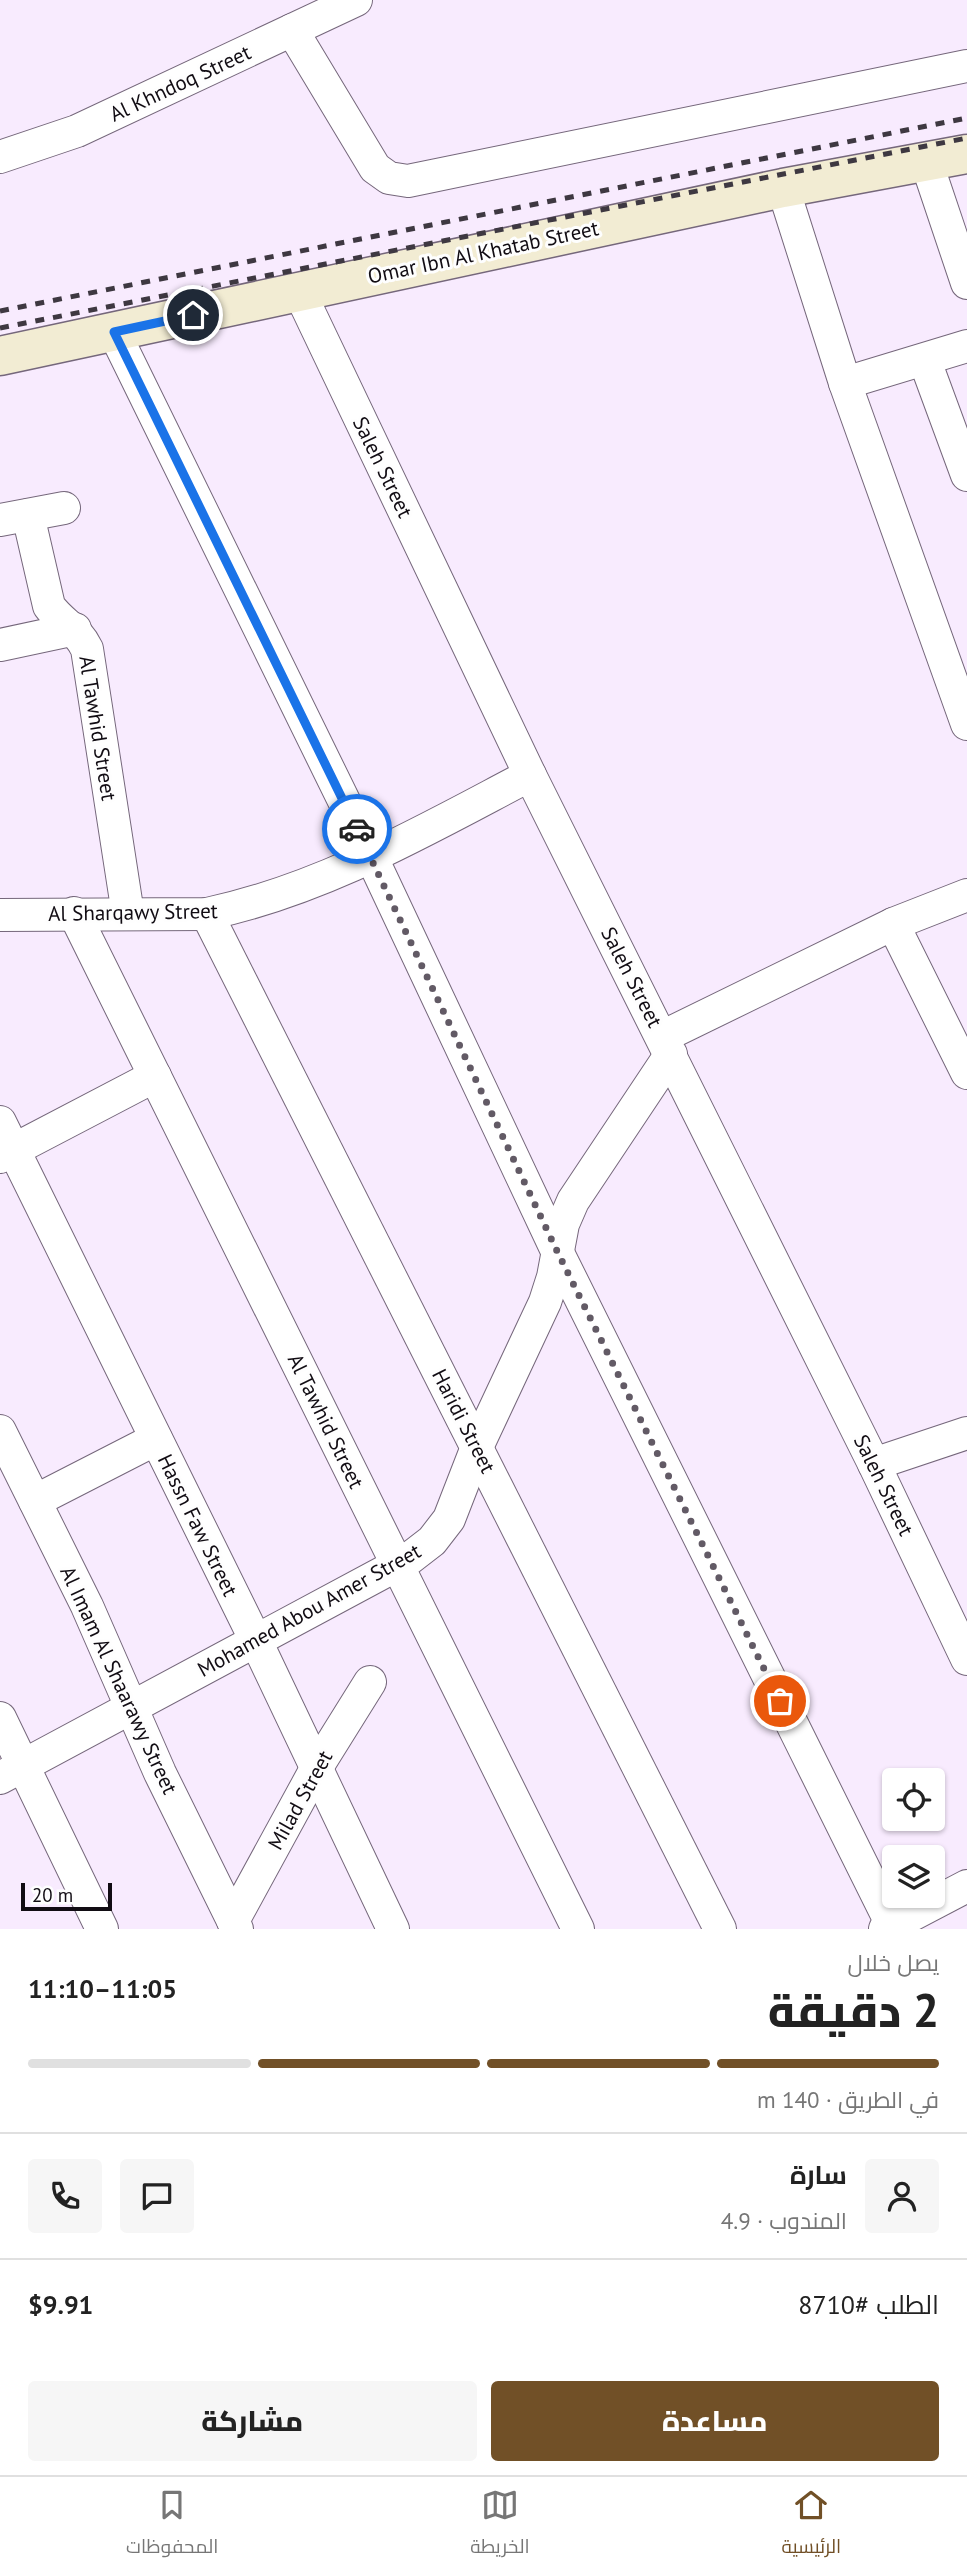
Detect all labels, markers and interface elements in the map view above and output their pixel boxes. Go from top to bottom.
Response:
street label: Al Khndoq Street [105,38,255,128]
street label: Omar Ibn Al Khatab Street [365,214,601,290]
pin [163,285,223,345]
icon: home [174,296,212,334]
street label: Saleh Street [347,412,419,522]
street label: Al Tawhid Street [73,654,123,802]
courier [322,794,392,864]
icon: car [338,810,376,848]
street label: Al Sharqawy Street [48,897,218,927]
street label: Saleh Street [595,922,669,1032]
street label: Al Tawhid Street [282,1349,370,1493]
street label: Haridi Street [426,1364,502,1478]
street label: Saleh Street [848,1430,920,1540]
street label: Hassn Faw Street [152,1450,244,1600]
street label: Mohamed Abou Amer Street [193,1537,425,1683]
street label: Al Imam Al Shaarawy Street [54,1562,184,1798]
pin [750,1671,810,1731]
icon: bag [761,1682,799,1720]
street label: Milad Street [262,1746,338,1854]
map controls [882,1768,945,1908]
button: locate [882,1768,945,1831]
button: layers [882,1845,945,1908]
scale bar [21,1880,112,1912]
text: 20 m [32,1883,73,1907]
text: يصل خلال [848,1948,939,1977]
text: 11:05–11:10 [28,1972,177,2005]
text: 2 دقيقة [768,1980,939,2040]
text: في الطريق · 140 m [757,2085,939,2114]
text: سارة [790,2158,847,2191]
button: phone [28,2159,102,2233]
button: chat [120,2159,194,2233]
button: person [865,2159,939,2233]
text: المندوب · 4.9 [721,2206,847,2235]
text: $9.91 [28,2288,93,2321]
text: الطلب #8710 [798,2288,939,2321]
button: مشاركة [28,2381,477,2461]
button: مساعدة [491,2381,939,2461]
tab: المحفوظات [126,2486,218,2564]
tab: الخريطة [470,2486,530,2564]
tab: الرئيسية [781,2486,841,2564]

